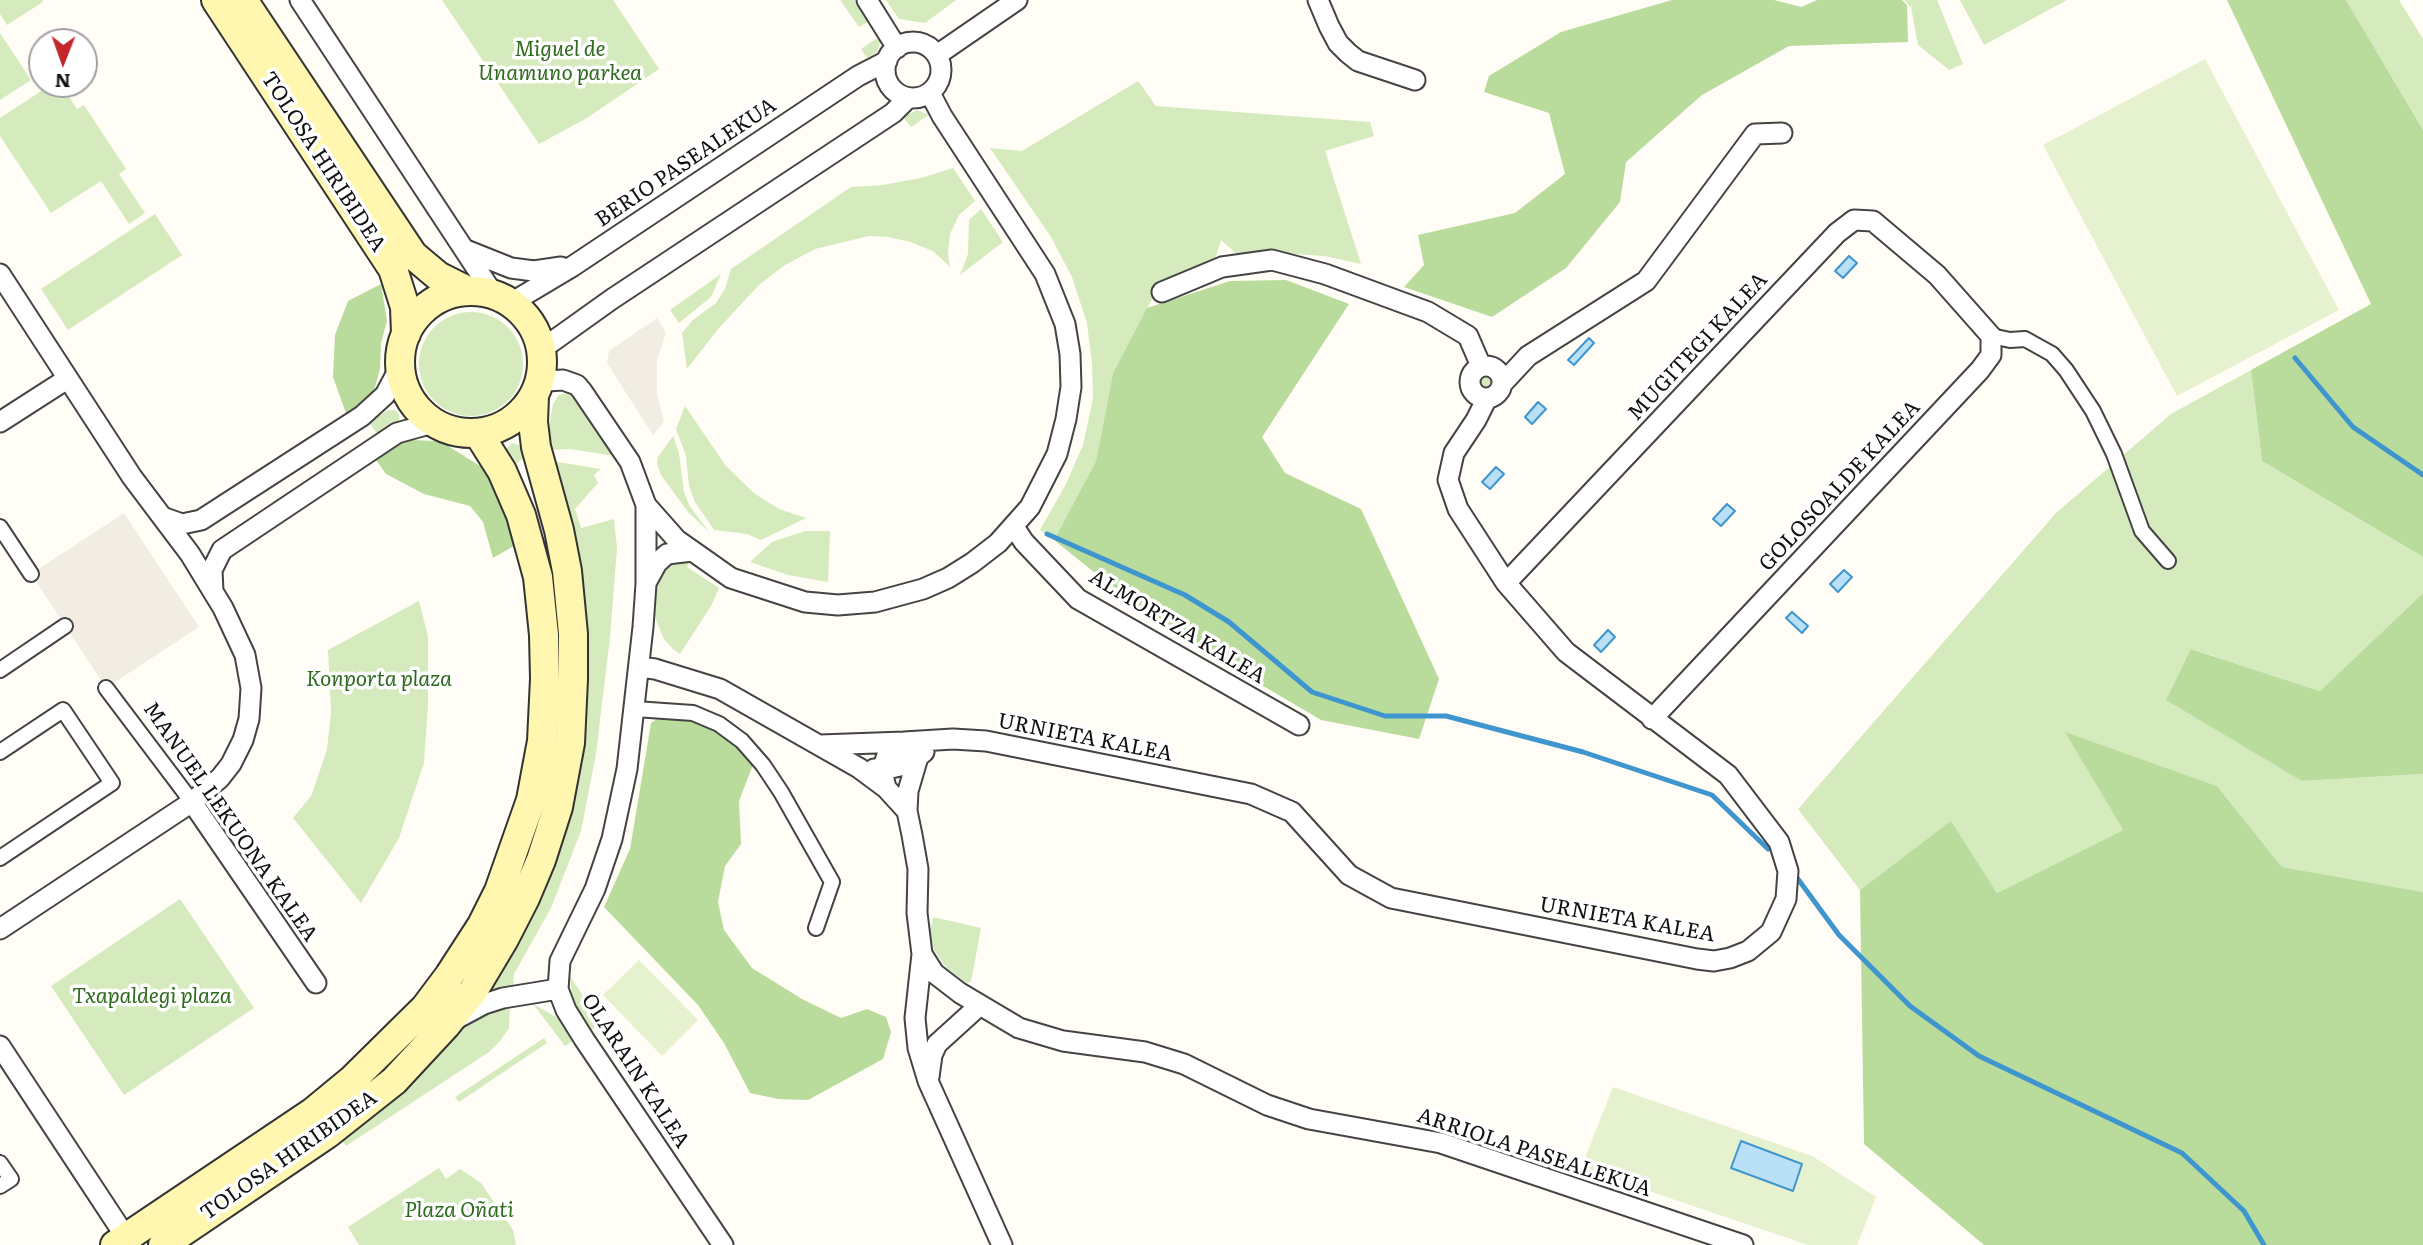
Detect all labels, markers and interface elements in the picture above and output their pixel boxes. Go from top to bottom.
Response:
north arrow [28,28,98,98]
park label: Miguel de Unamuno parkea [478,37,642,87]
street label: TOLOSA HIRIBIDEA [255,67,391,257]
text: N [54,68,71,96]
street label: BERIO PASEALEKUA [591,93,781,233]
street label: MUGITEGI KALEA [1623,268,1773,426]
street label: GOLOSOALDE KALEA [1754,395,1926,577]
street label: ALMORTZA KALEA [1084,564,1270,690]
park label: Konporta plaza [306,667,452,693]
street label: MANUEL LEKUONA KALEA [137,697,323,947]
street label: URNIETA KALEA [995,709,1175,767]
street label: URNIETA KALEA [1537,892,1717,948]
park label: Txapaldegi plaza [72,984,232,1010]
street label: OLARAIN KALEA [576,989,694,1153]
street label: TOLOSA HIRIBIDEA [196,1086,382,1226]
street label: ARRIOLA PASEALEKUA [1414,1103,1654,1203]
park label: Plaza Oñati [404,1198,514,1224]

